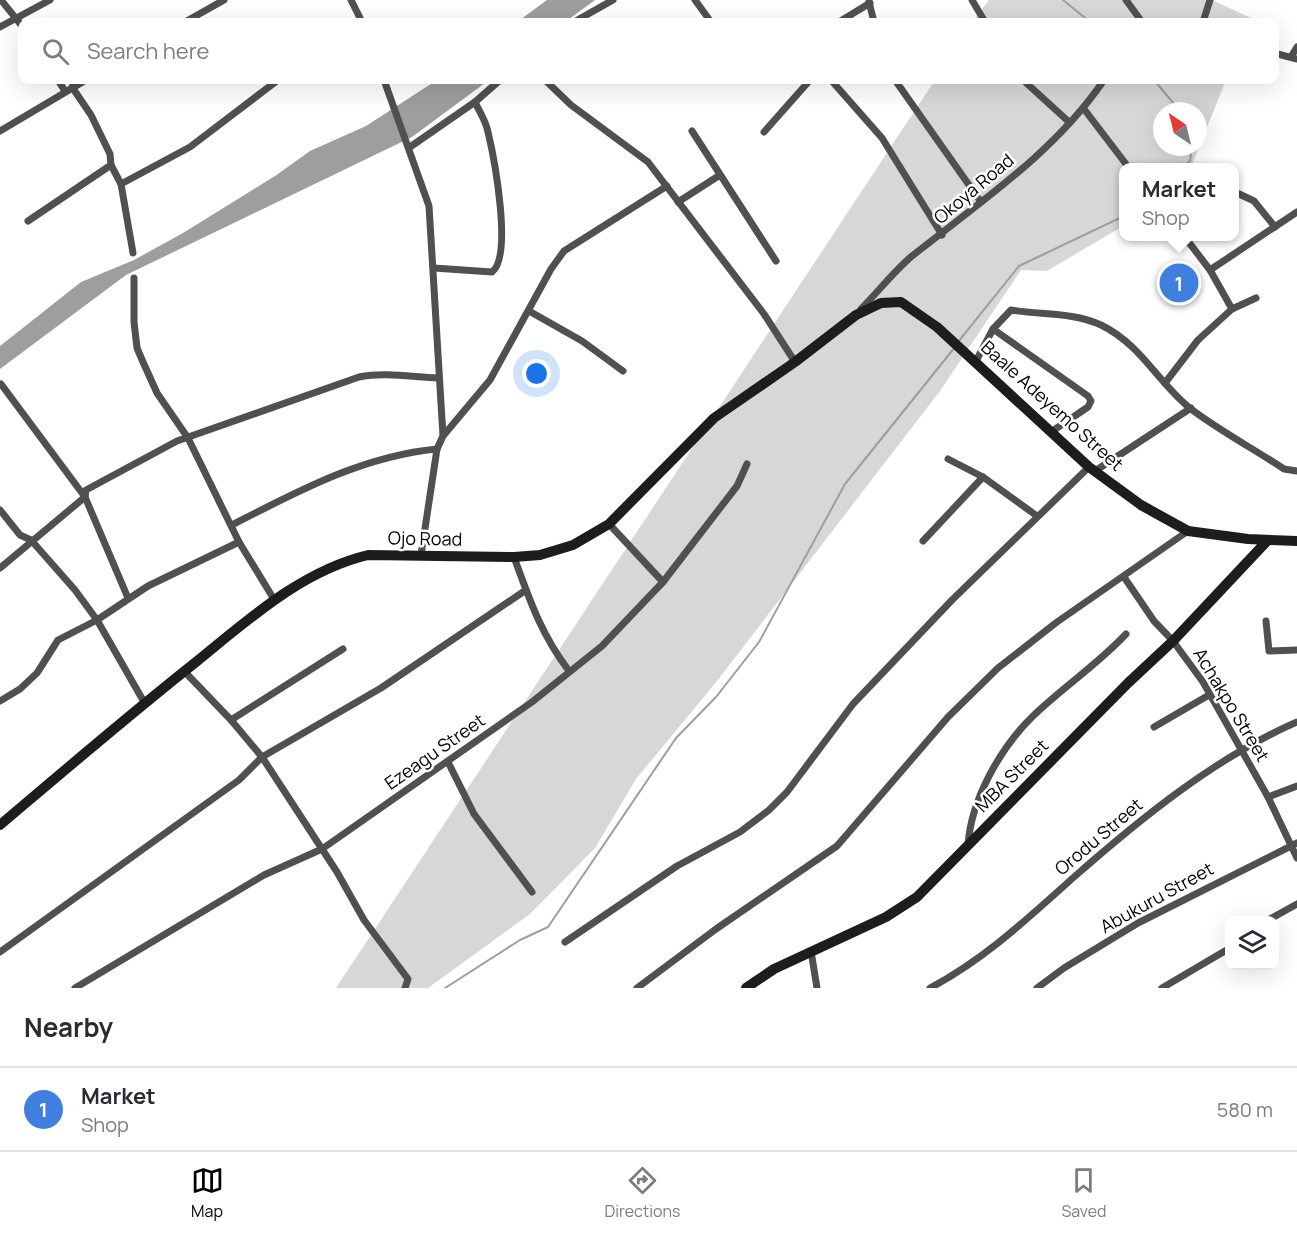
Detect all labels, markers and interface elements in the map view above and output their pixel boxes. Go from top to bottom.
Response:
search box [18,18,1279,84]
icon: search [39,35,72,68]
text: Search here [87,36,209,66]
north arrow [1153,102,1207,156]
street label: Okoya Road [928,148,1018,229]
popup [1119,163,1239,241]
text: Market [1142,174,1216,204]
text: Shop [1142,204,1190,231]
pin: 1 [1160,260,1198,306]
street label: Baale Adeyemo Street [976,335,1129,476]
your location [522,359,551,388]
street label: Ojo Road [388,525,462,551]
street label: Achakpo Street [1188,643,1275,766]
street label: Ezeagu Street [380,708,489,795]
street label: MBA Street [970,734,1053,817]
street label: Orodu Street [1049,792,1147,880]
street label: Abukuru Street [1096,856,1217,938]
map controls [1225,916,1279,970]
button: layers [1225,916,1279,970]
text: Nearby [24,1009,113,1045]
text: Market [81,1081,156,1111]
text: 1 [39,1096,48,1123]
text: 580 m [1217,1096,1273,1123]
text: Shop [81,1111,129,1138]
tab: Map [191,1164,224,1222]
tab: Directions [605,1164,680,1222]
tab: Saved [1061,1164,1106,1222]

